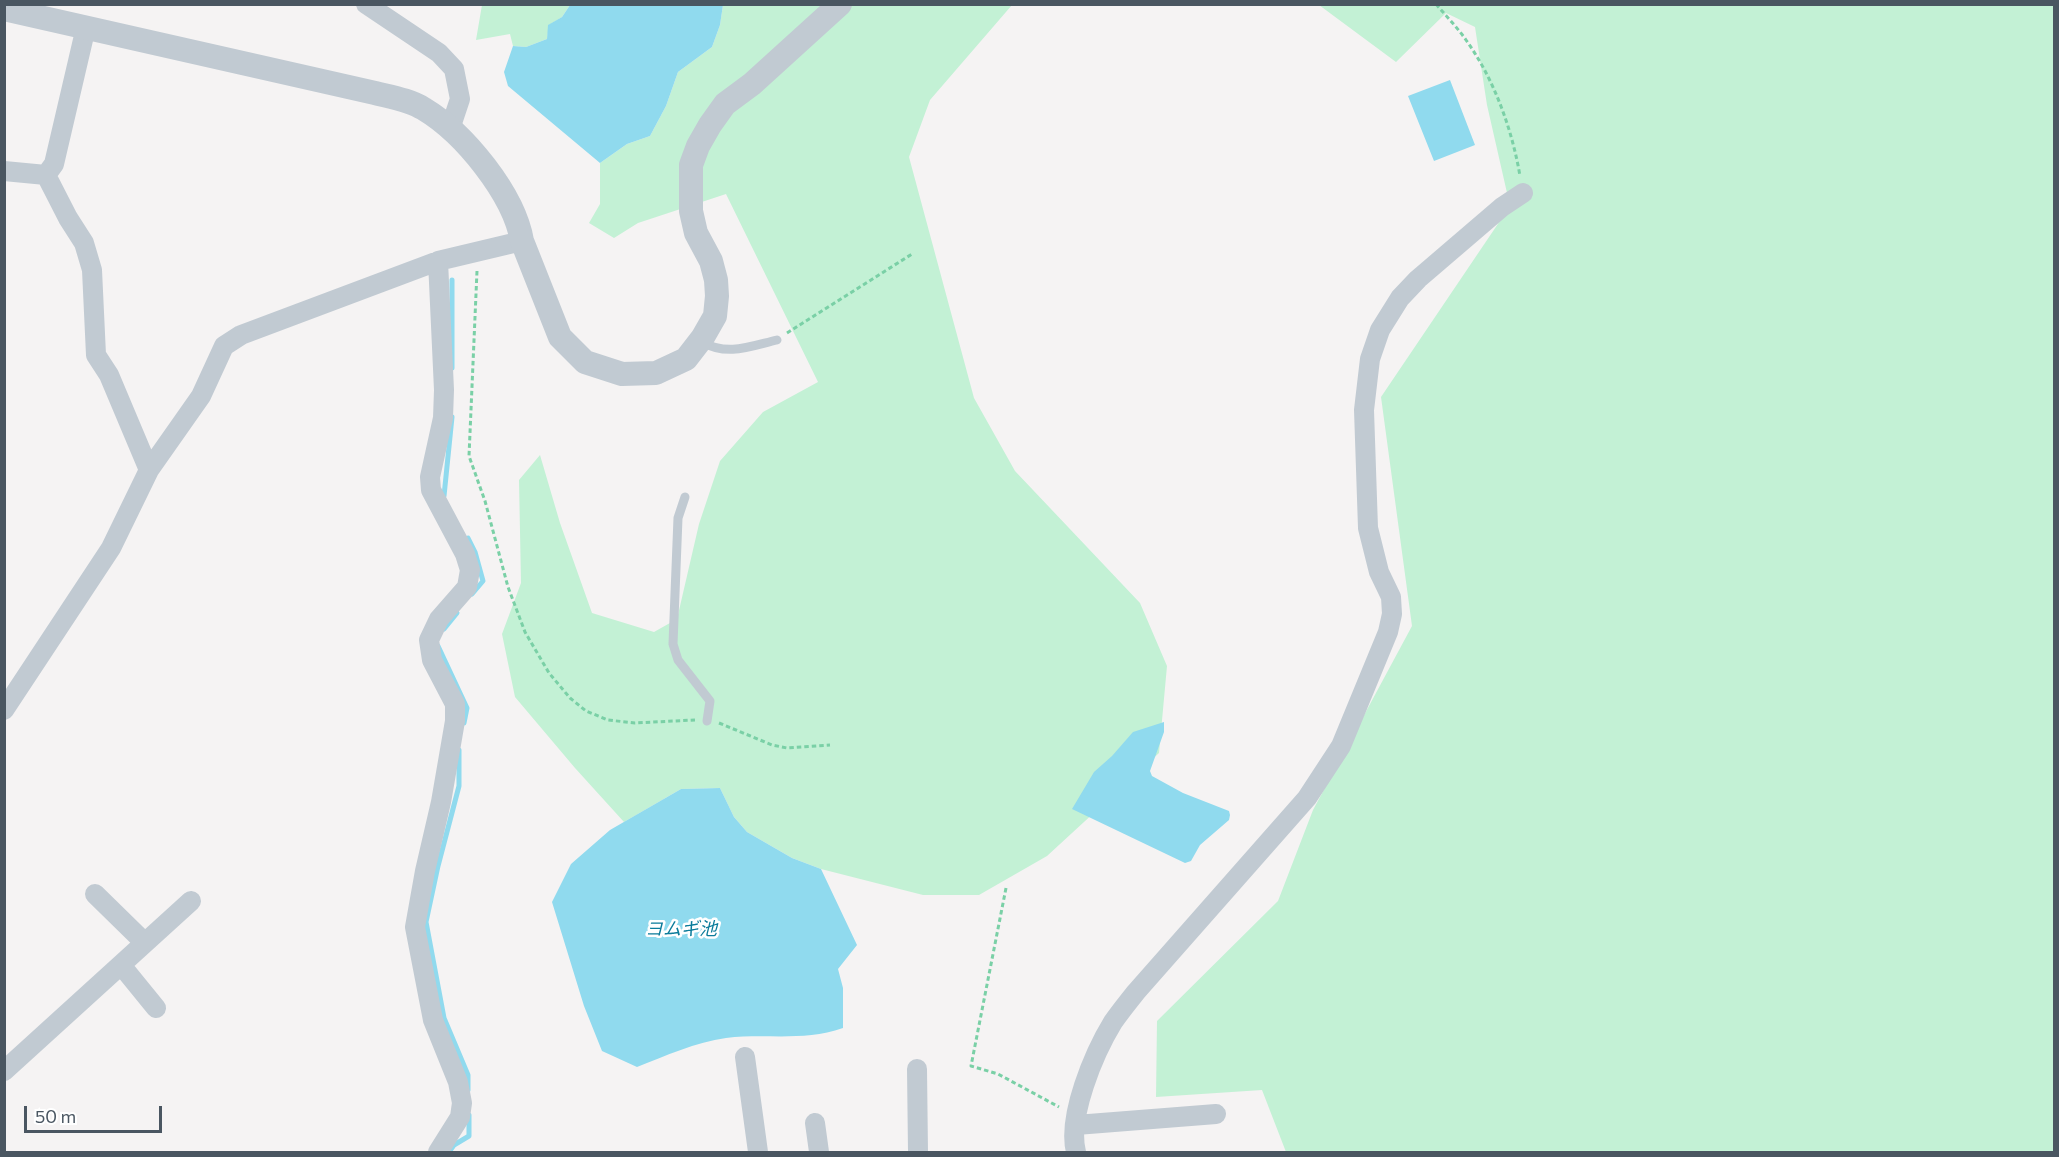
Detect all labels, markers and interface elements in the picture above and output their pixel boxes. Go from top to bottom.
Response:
water label: ヨムギ池 [645,918,717,940]
scale bar [27,1094,165,1132]
text: 50 m [35,1105,76,1127]

